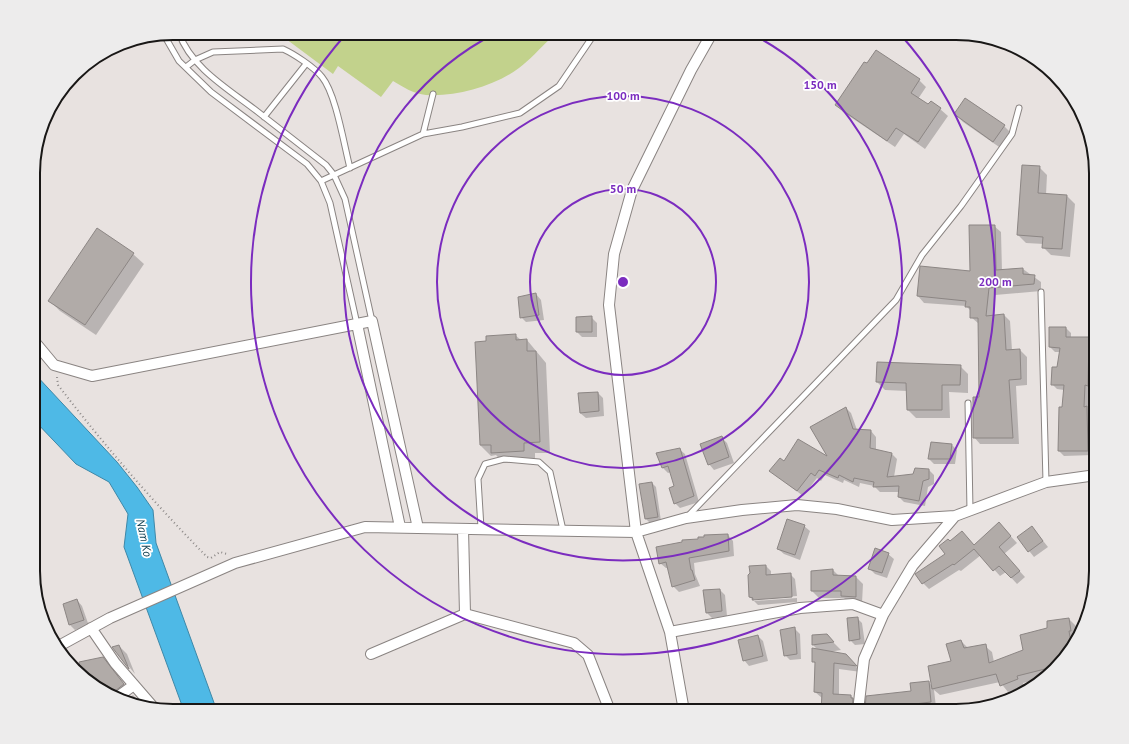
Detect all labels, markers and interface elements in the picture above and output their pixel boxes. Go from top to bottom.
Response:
text: 150 m [803,77,837,92]
text: 100 m [606,88,640,103]
text: 50 m [610,181,636,196]
text: 200 m [978,274,1012,289]
centre of rings [616,275,630,289]
water label: Nam Ko [133,518,156,558]

